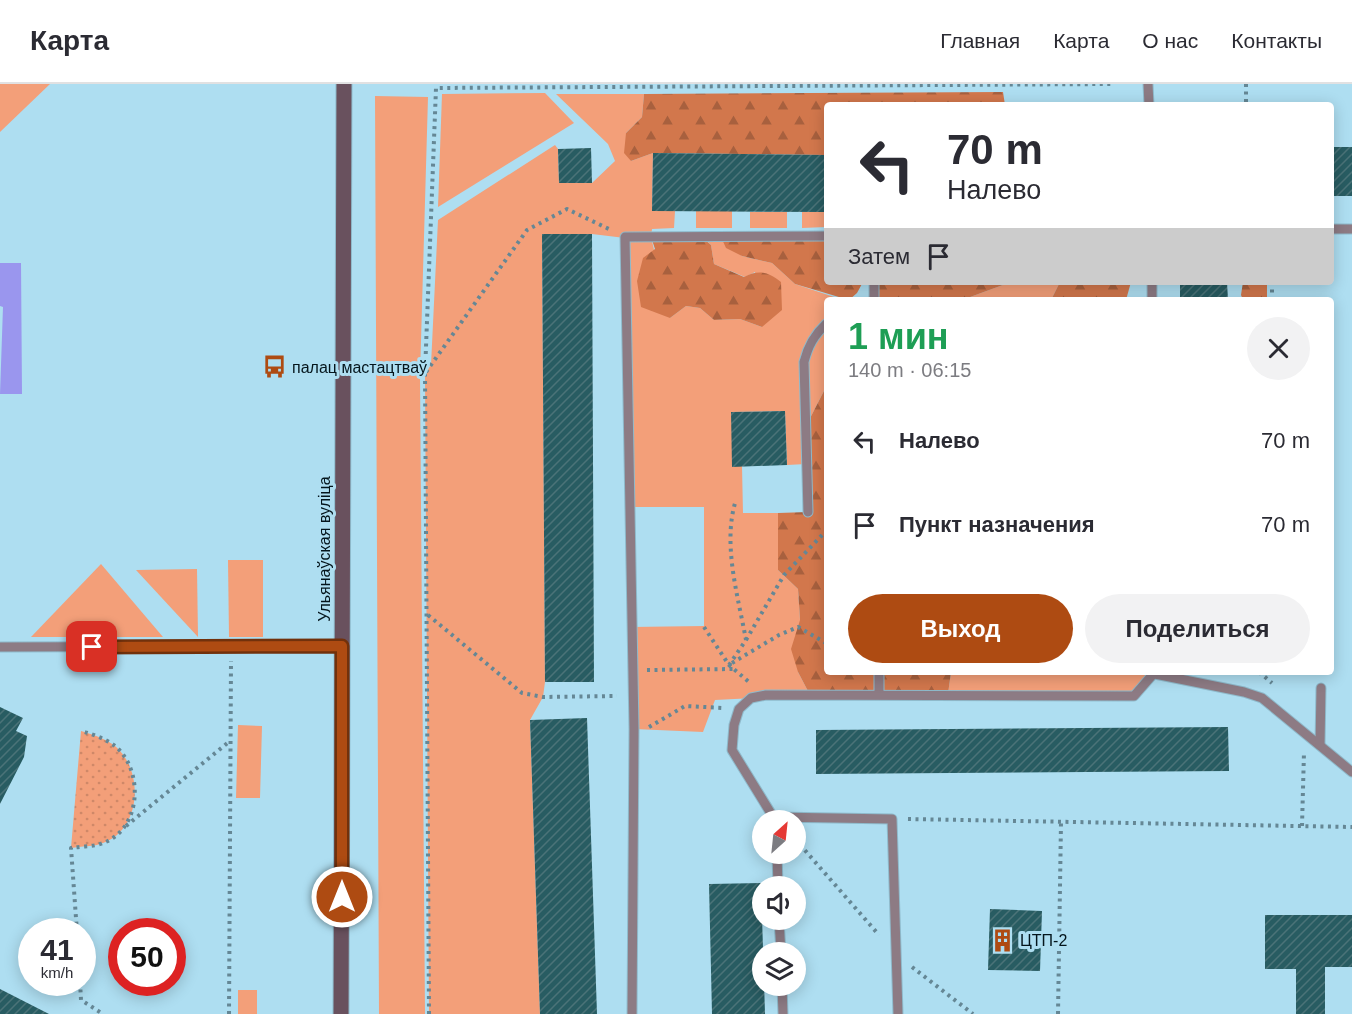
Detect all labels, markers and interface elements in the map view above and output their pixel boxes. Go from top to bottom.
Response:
text: Карта [30,25,109,56]
text: Главная [940,29,1020,52]
text: Карта [1053,29,1109,52]
text: О нас [1142,29,1198,52]
text: Контакты [1231,29,1322,52]
icon: left [848,126,926,204]
text: 70 m [947,126,1043,173]
text: Налево [947,175,1041,205]
icon: arrive [922,240,955,273]
text: Затем [848,244,910,269]
text: 1 мин [848,316,949,357]
button: close [1247,317,1310,380]
bus stop icon: палац мастацтваў [261,354,287,380]
place label: палац мастацтваў [292,359,427,376]
text: 140 m · 06:15 [848,359,971,381]
icon: left [848,425,881,458]
text: Налево [899,428,980,453]
text: 70 m [1261,428,1310,453]
street label: Ульянаўская вуліца [316,476,333,622]
icon: arrive [848,509,881,542]
text: Пункт назначения [899,512,1095,537]
text: 70 m [1261,512,1310,537]
button: Выход [848,594,1073,663]
button: Поделиться [1085,594,1310,663]
pin [66,621,117,672]
icon: arrive [75,630,108,663]
north arrow [752,810,806,864]
map controls [752,810,806,996]
position arrow [310,865,374,929]
button: sound [752,876,806,930]
speed limit sign: 50 [108,918,186,996]
building icon: ЦТП-2 [989,927,1015,953]
place label: ЦТП-2 [1020,932,1067,949]
text: 41 [40,933,74,966]
button: layers [752,942,806,996]
text: km/h [41,964,73,981]

